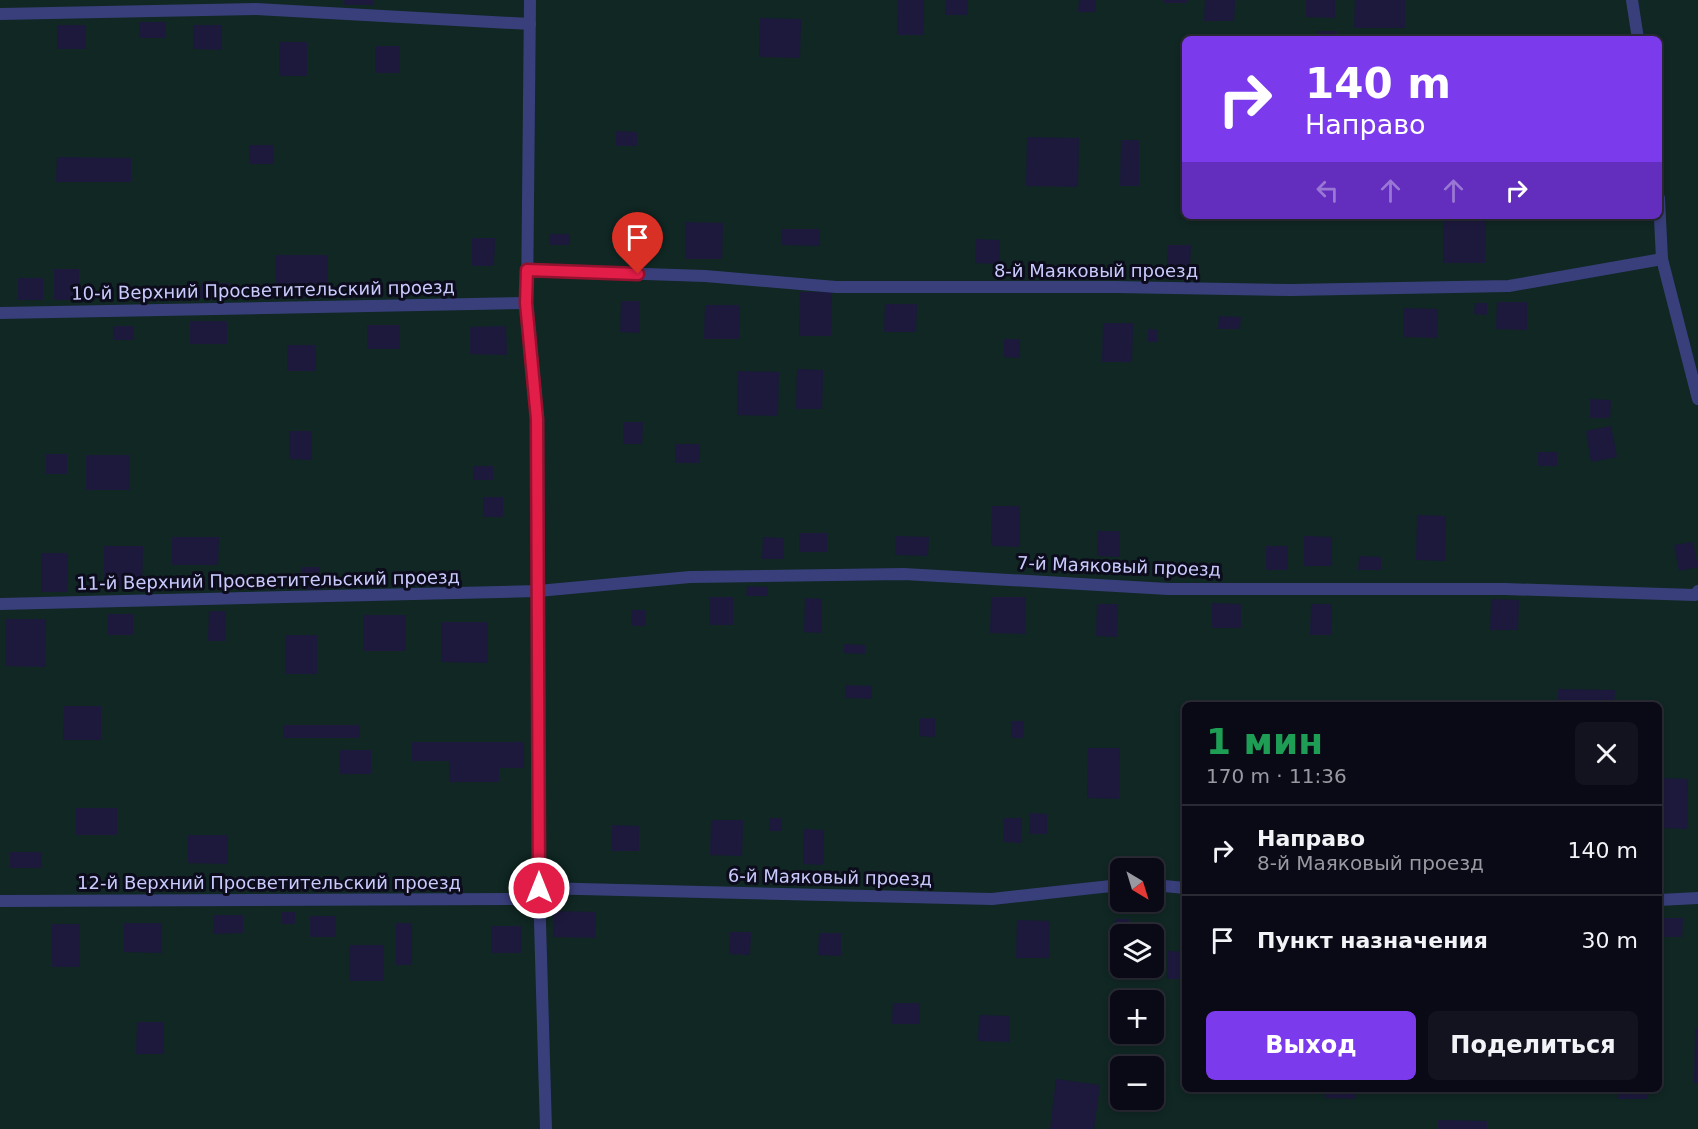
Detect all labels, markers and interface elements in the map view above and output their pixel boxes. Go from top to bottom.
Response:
text: 140 m [1305,59,1451,108]
icon: right [1206,60,1284,138]
text: Направо [1305,109,1426,140]
icon: left [1311,174,1344,207]
icon: ahead [1374,174,1407,207]
icon: ahead [1437,174,1470,207]
icon: right [1500,174,1533,207]
pin [612,212,663,274]
icon: arrive [621,221,654,254]
street label: 8-й Маяковый проезд [994,260,1198,281]
street label: 10-й Верхний Просветительский проезд [71,276,455,304]
street label: 7-й Маяковый проезд [1017,552,1221,580]
street label: 11-й Верхний Просветительский проезд [76,566,460,594]
text: 1 мин [1206,721,1323,762]
button: close [1575,722,1638,785]
text: 170 m · 11:36 [1206,764,1347,788]
text: Направо [1257,826,1365,851]
icon: right [1206,834,1239,867]
text: 140 m [1568,838,1638,863]
text: 8-й Маяковый проезд [1257,851,1484,875]
position arrow [507,856,571,920]
north arrow [1110,858,1164,912]
map controls [1110,858,1164,1110]
street label: 6-й Маяковый проезд [728,865,932,889]
street label: 12-й Верхний Просветительский проезд [77,872,461,893]
button: layers [1110,924,1164,978]
icon: arrive [1206,924,1239,957]
text: Пункт назначения [1257,928,1488,953]
text: 30 m [1582,928,1638,953]
button: + [1110,990,1164,1044]
button: Выход [1206,1011,1416,1080]
button: Поделиться [1428,1011,1638,1080]
button: − [1110,1056,1164,1110]

